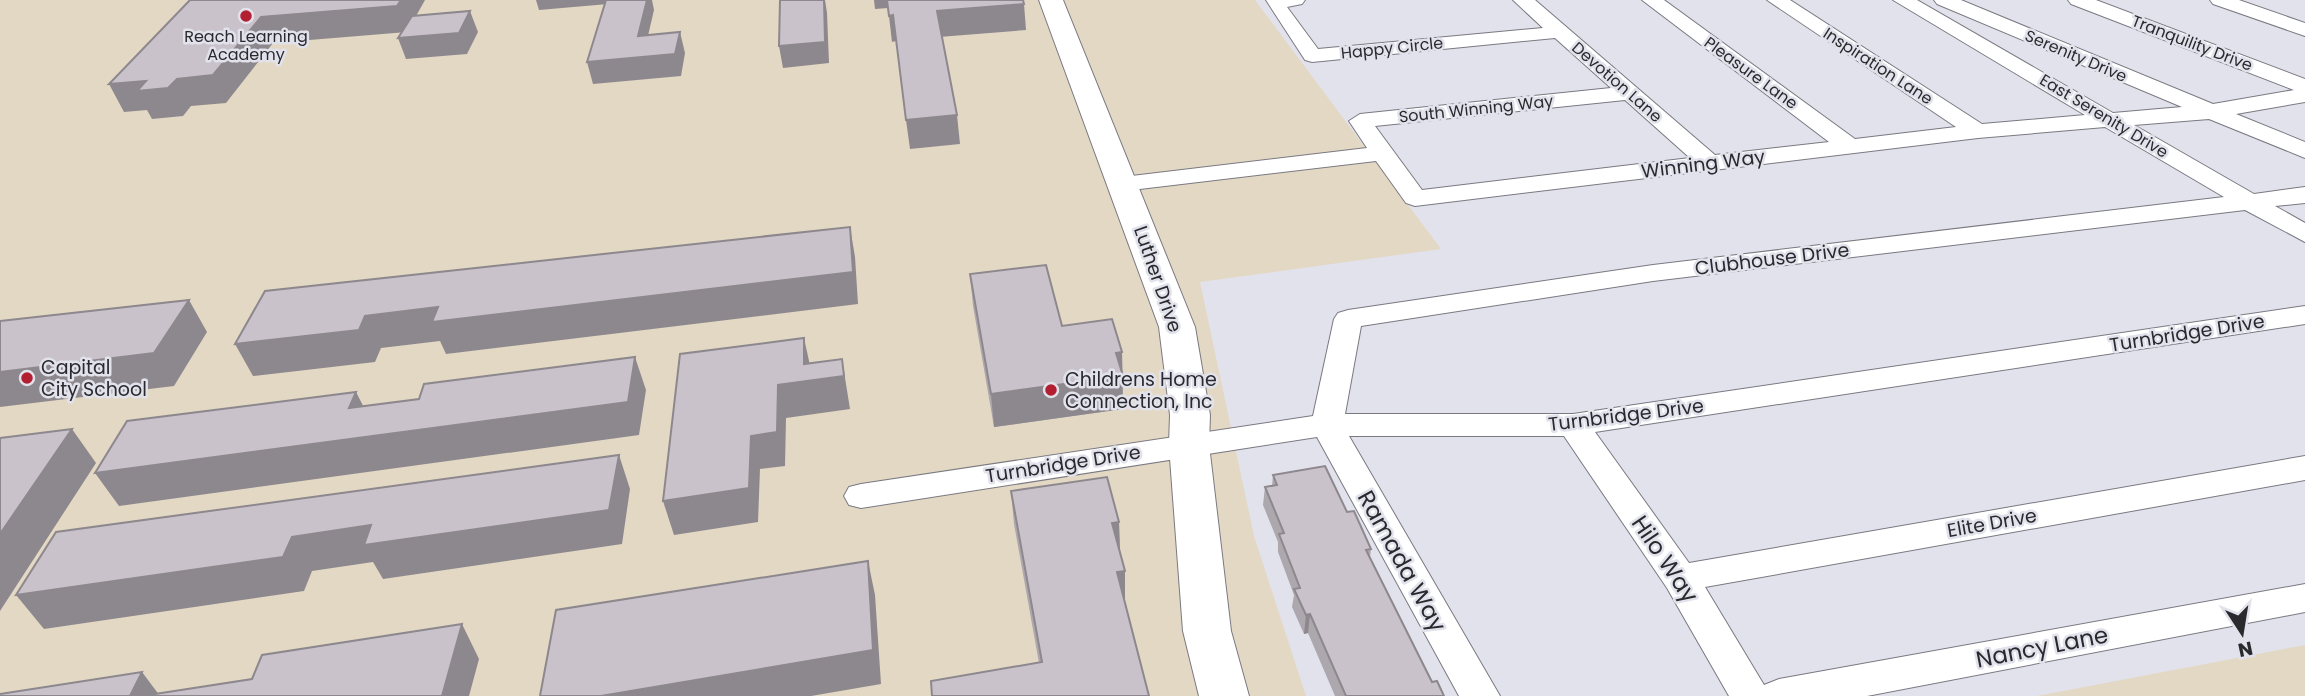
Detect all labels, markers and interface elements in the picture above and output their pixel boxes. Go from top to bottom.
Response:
marker: Reach Learning Academy [238,8,254,24]
street label: Tranquility Drive [2128,9,2256,77]
street label: Inspiration Lane [1819,22,1937,110]
street label: Serenity Drive [2022,24,2131,88]
place label: Reach Learning Academy [184,25,308,66]
street label: Happy Circle [1340,31,1444,65]
street label: Pleasure Lane [1700,31,1803,115]
street label: Devotion Lane [1567,36,1667,128]
street label: East Serenity Drive [2035,69,2173,164]
street label: South Winning Way [1398,89,1554,129]
street label: Winning Way [1640,143,1767,185]
street label: Luther Drive [1127,222,1189,336]
street label: Clubhouse Drive [1693,236,1851,282]
street label: Turnbridge Drive [2108,307,2266,359]
place label: Capital City School [41,354,147,403]
place label: Childrens Home Connection, Inc [1065,366,1217,415]
marker: Capital City School [19,370,35,386]
marker: Childrens Home Connection, Inc [1043,382,1059,398]
street label: Turnbridge Drive [1547,392,1705,438]
street label: Turnbridge Drive [984,438,1142,490]
street label: Ramada Way [1350,485,1454,637]
street label: Elite Drive [1945,502,2039,544]
street label: Hilo Way [1624,509,1706,609]
north arrow [2207,598,2277,668]
street label: Nancy Lane [1973,619,2111,675]
text: N [2236,634,2255,664]

